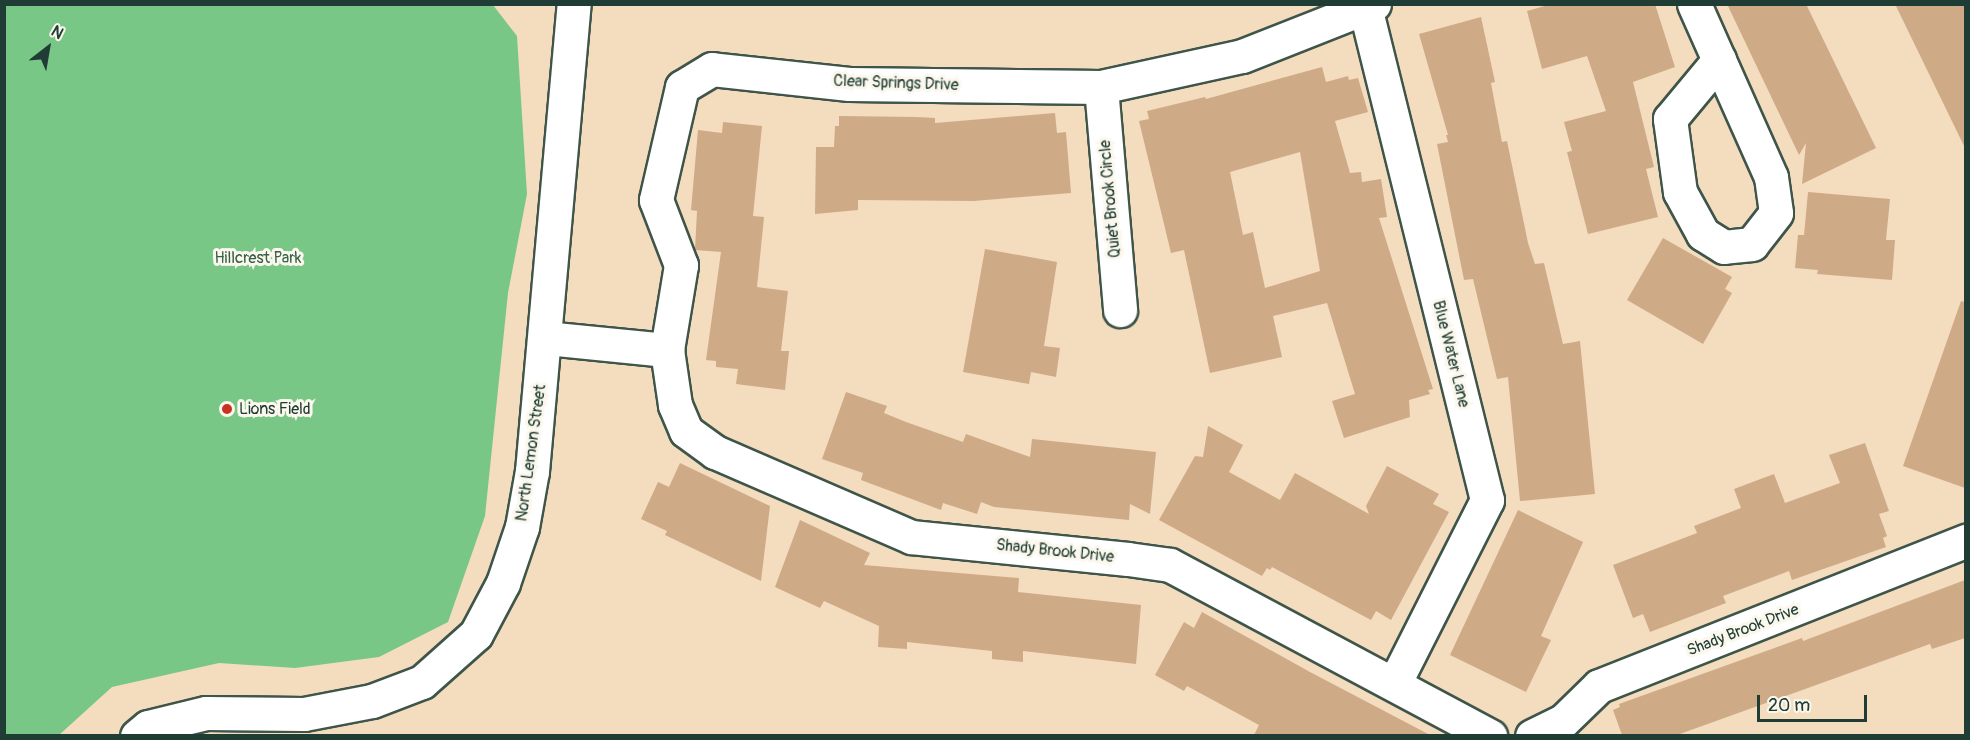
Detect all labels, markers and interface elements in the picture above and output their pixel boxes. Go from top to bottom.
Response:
north arrow [18,18,78,78]
text: N [47,21,67,44]
street label: Clear Springs Drive [833,71,959,95]
street label: Quiet Brook Circle [1095,139,1125,259]
park label: Hillcrest Park [214,248,302,268]
street label: Blue Water Lane [1428,299,1474,409]
street label: North Lemon Street [512,383,550,523]
place label: Lions Field [239,399,311,419]
marker: Lions Field [220,402,234,416]
street label: Shady Brook Drive [995,535,1115,567]
street label: Shady Brook Drive [1684,600,1802,660]
scale bar [1760,683,1870,721]
text: 20 m [1768,694,1810,717]

